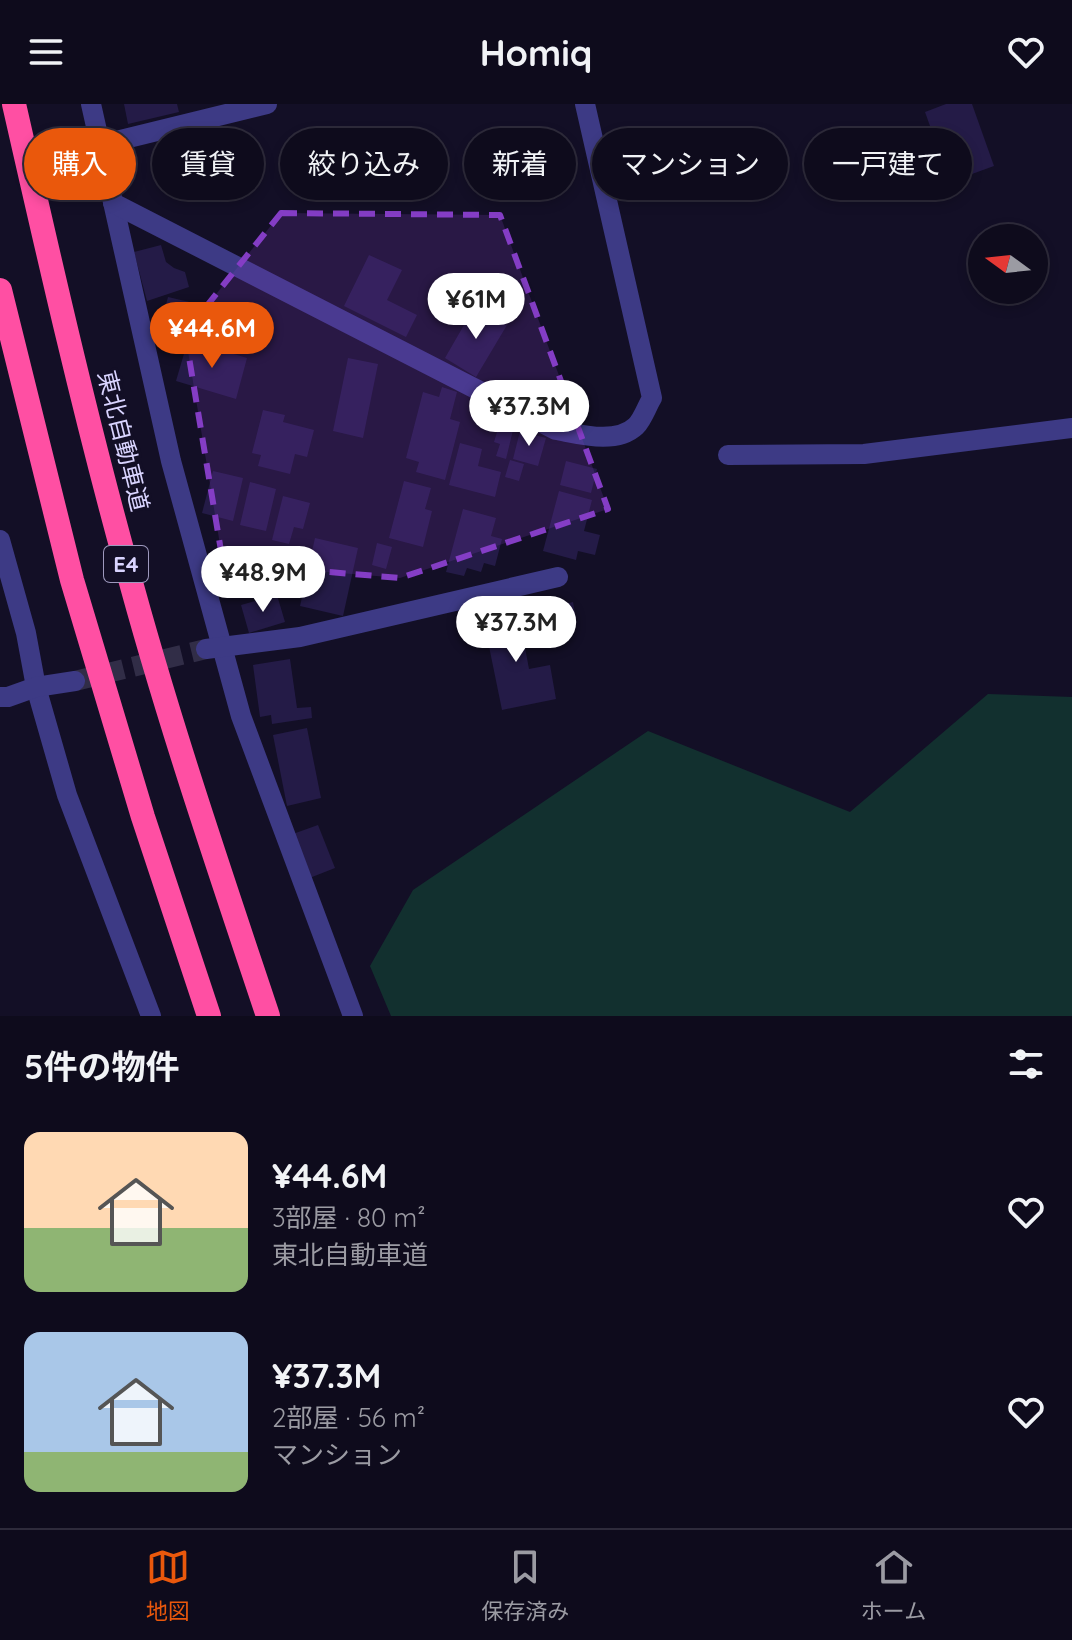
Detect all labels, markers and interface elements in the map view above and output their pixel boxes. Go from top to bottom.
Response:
icon: menu [24,30,68,74]
text: Homiq [480,30,592,75]
icon: heart [1004,30,1048,74]
chip: 購入 [24,128,136,200]
chip: 賃貸 [152,128,264,200]
chip: 絞り込み [280,128,448,200]
chip: 新着 [464,128,576,200]
chip: マンション [592,128,788,200]
chip: 一戸建て [804,128,972,200]
north arrow [968,224,1048,304]
map controls [968,224,1048,304]
pin: ¥61M [429,273,523,341]
text: ¥61M [446,282,506,315]
pin: ¥44.6M [147,302,277,370]
text: ¥44.6M [168,311,256,344]
street label: 東北自動車道 [92,367,156,514]
pin: ¥37.3M [464,380,594,448]
text: ¥37.3M [487,389,571,422]
road number: E4 [104,546,148,582]
pin: ¥48.9M [198,546,328,614]
text: ¥48.9M [219,555,307,588]
pin: ¥37.3M [451,596,581,664]
text: ¥37.3M [474,605,558,638]
icon: filters [1004,1042,1048,1086]
text: 5件の物件 [24,1045,180,1088]
text: ¥44.6M [272,1154,387,1197]
icon: home [88,1164,184,1260]
icon: heart [1004,1190,1048,1234]
text: 3部屋 · 80 m² [272,1201,425,1234]
text: 東北自動車道 [272,1238,428,1271]
text: ¥37.3M [272,1354,381,1397]
icon: home [88,1364,184,1460]
icon: heart [1004,1390,1048,1434]
text: 2部屋 · 56 m² [272,1401,425,1434]
text: マンション [272,1438,402,1471]
tab: 地図 [146,1545,190,1625]
tab: 保存済み [481,1545,569,1625]
tab: ホーム [861,1545,926,1625]

